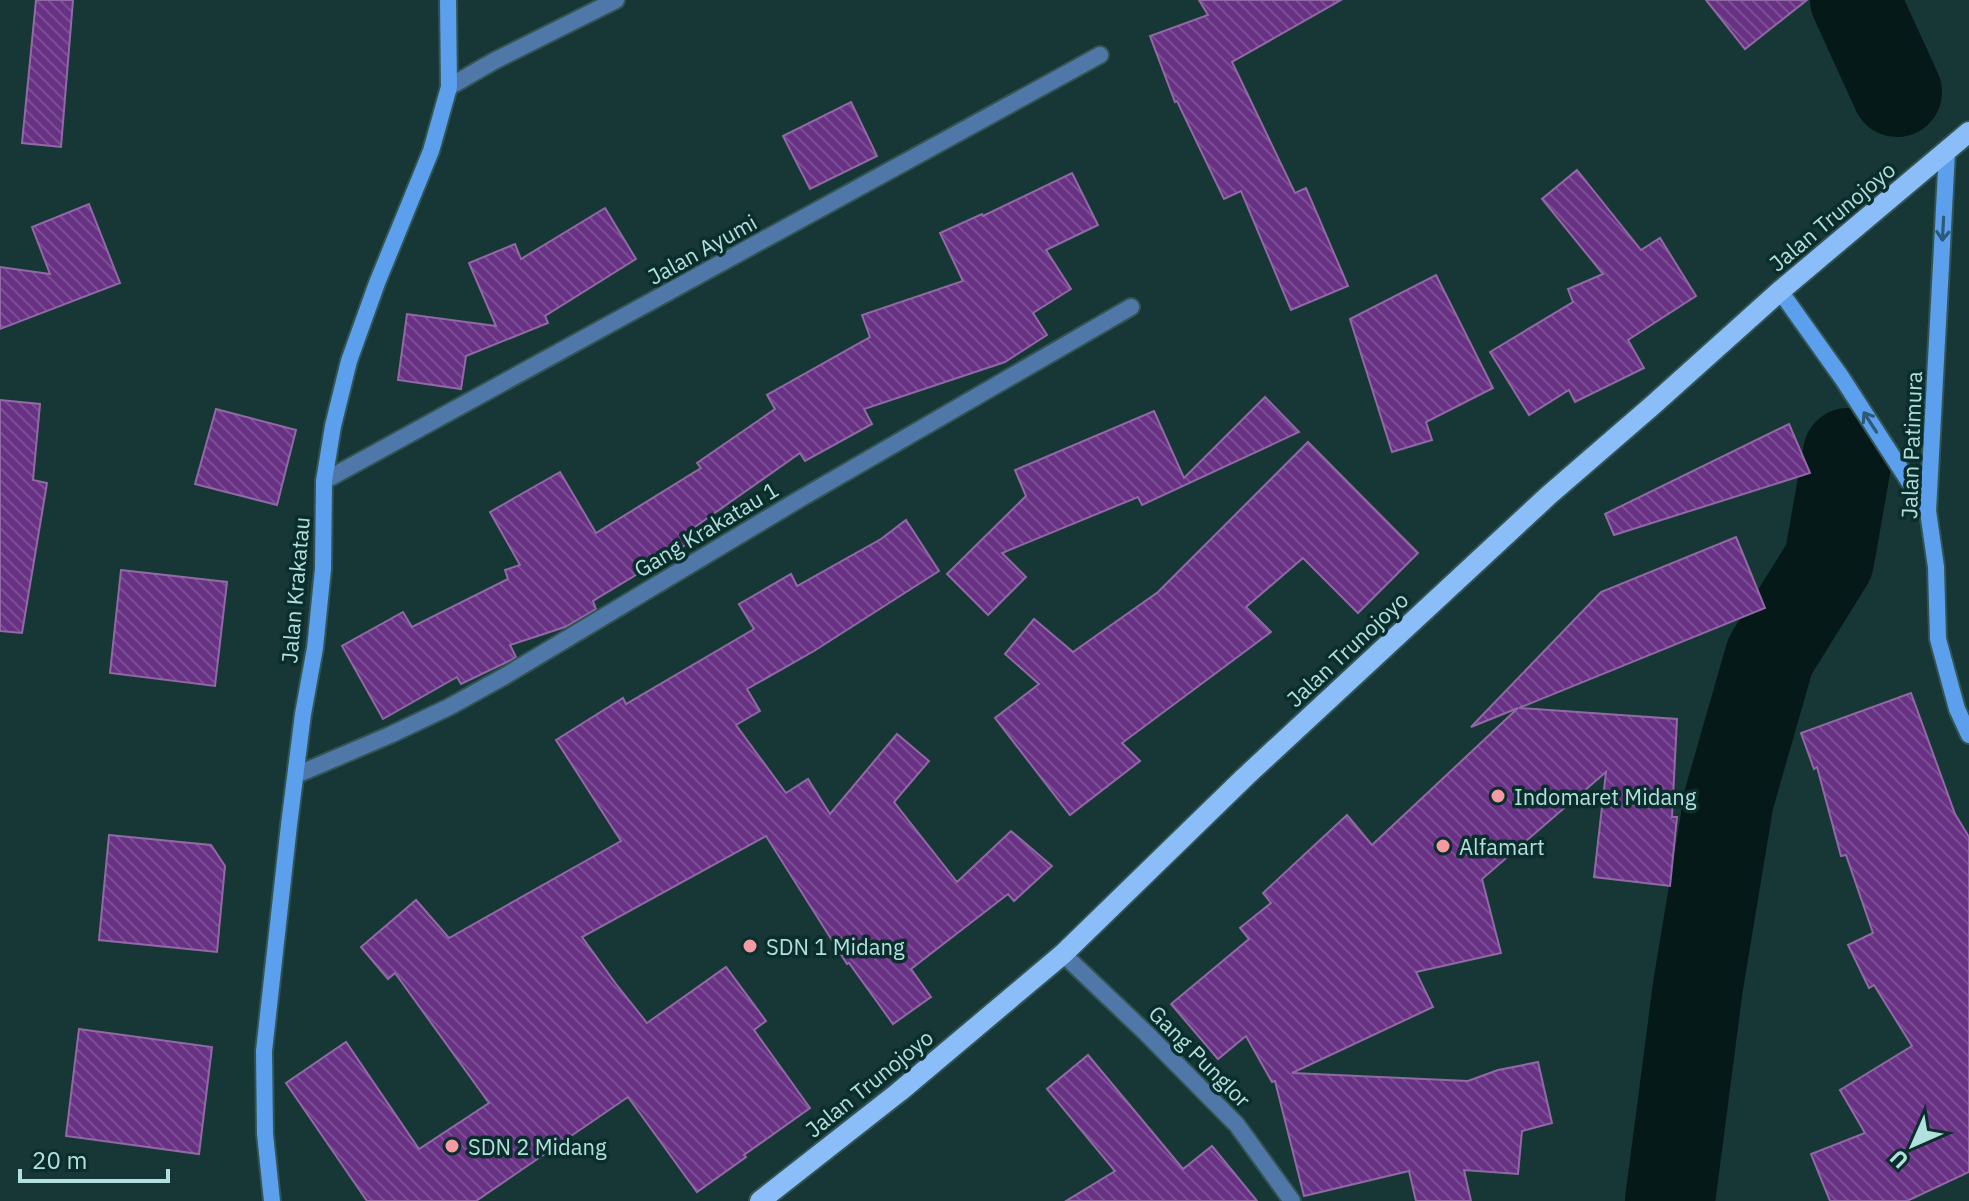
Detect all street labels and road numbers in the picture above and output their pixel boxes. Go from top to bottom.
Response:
street label: Jalan Trunojoyo [1763,155,1901,277]
street label: Jalan Ayumi [642,207,762,291]
street label: Jalan Patimura [1894,370,1928,519]
street label: Gang Krakatau 1 [628,474,784,584]
street label: Jalan Krakatau [274,515,316,665]
street label: Jalan Trunojoyo [1280,585,1414,713]
street label: Gang Punglor [1143,999,1257,1113]
street label: Jalan Trunojoyo [799,1023,939,1143]

